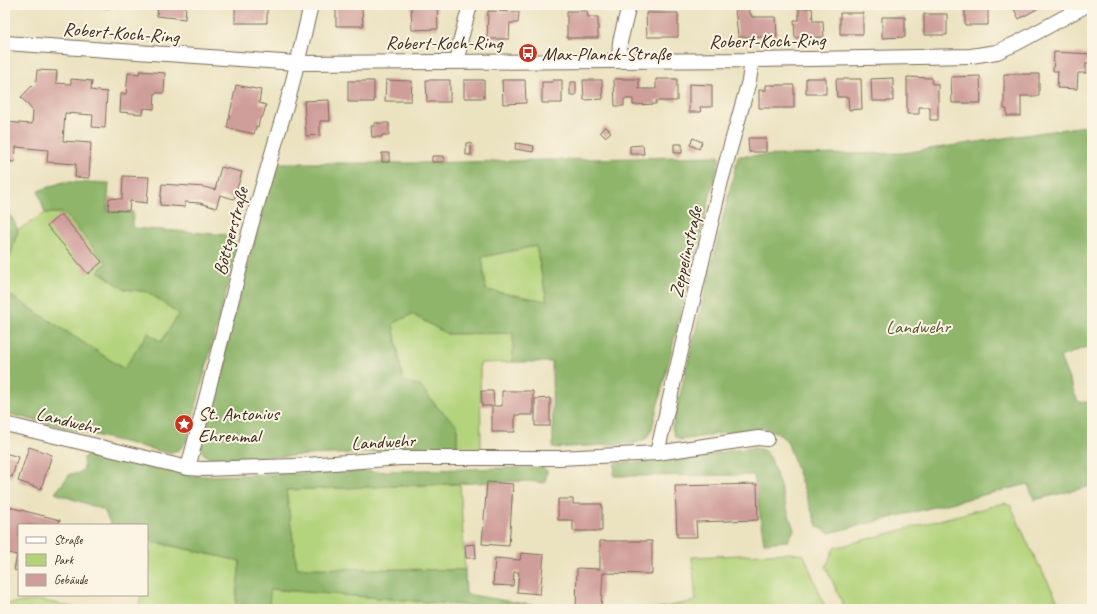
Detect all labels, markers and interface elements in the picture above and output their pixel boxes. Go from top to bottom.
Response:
street label: Robert-Koch-Ring [62,17,181,49]
street label: Robert-Koch-Ring [709,28,827,54]
street label: Robert-Koch-Ring [386,31,503,55]
bus stop icon: Max-Planck-Straße [517,42,539,64]
place label: Max-Planck-Straße [542,42,673,66]
street label: Böttgerstraße [208,183,255,278]
street label: Zeppelinstraße [664,203,709,300]
park label: Landwehr [886,315,951,339]
street label: Landwehr [34,402,103,441]
place label: St. Antonius Ehrenmal [198,402,281,448]
place icon: St. Antonius Ehrenmal [173,413,195,435]
street label: Landwehr [350,428,417,456]
legend [18,524,148,596]
text: Straße [54,532,83,548]
text: Park [54,552,75,568]
text: Gebäude [54,572,88,588]

